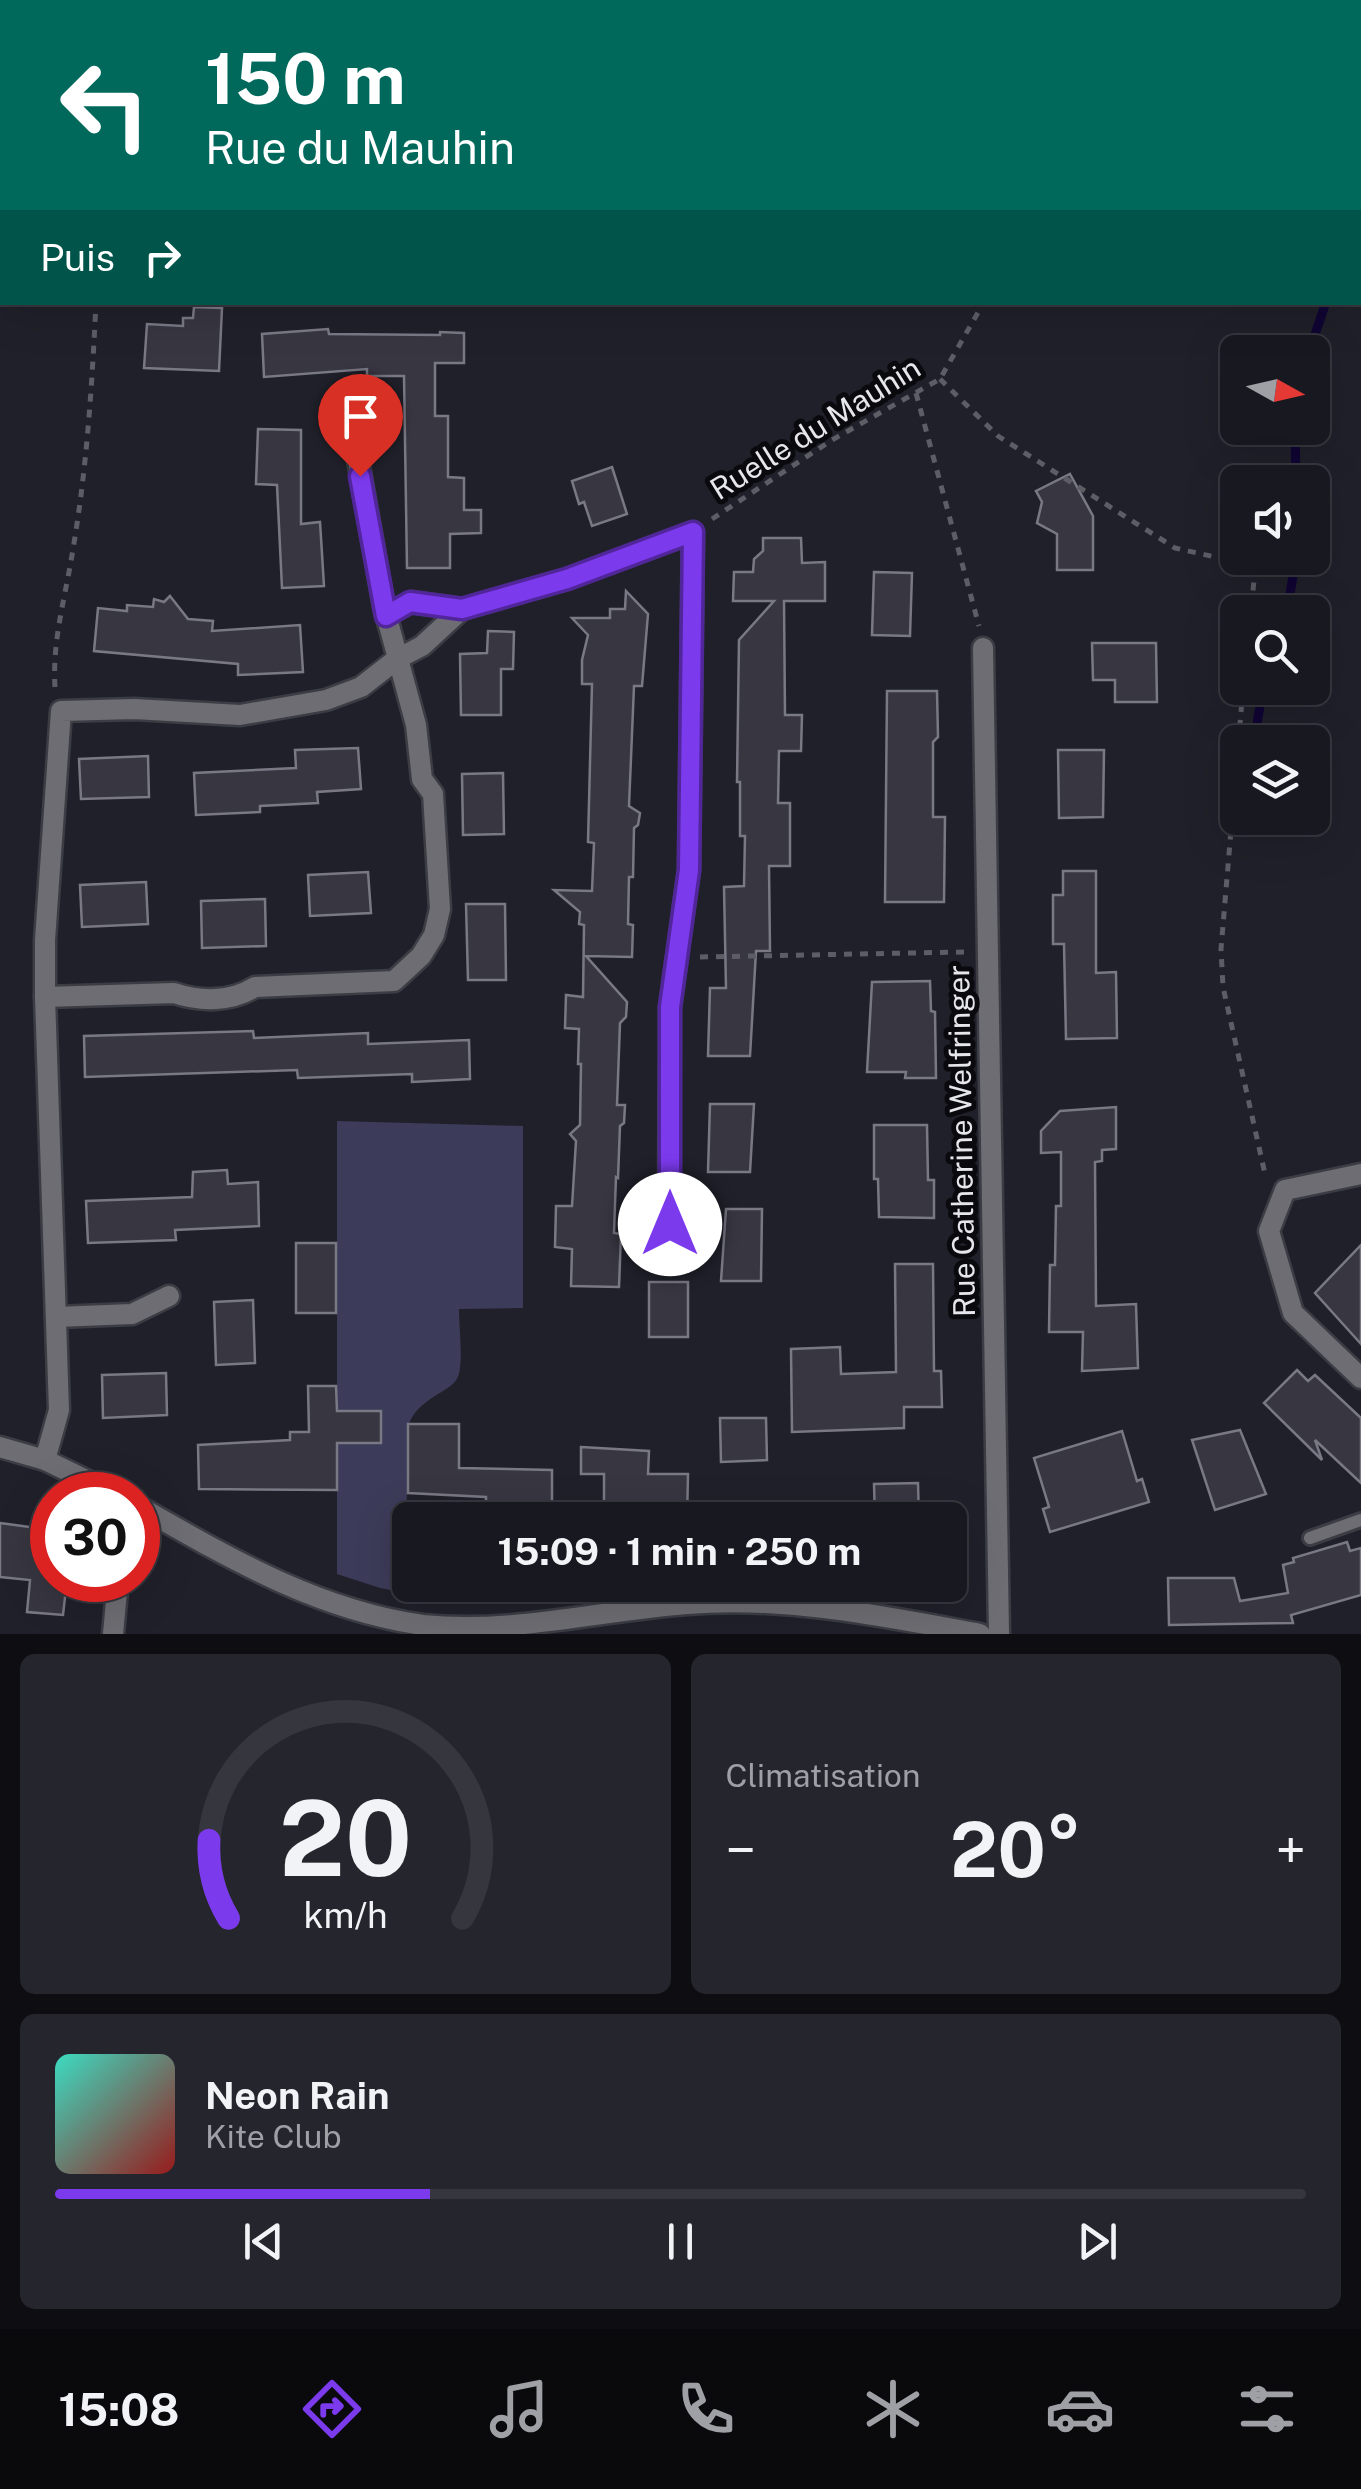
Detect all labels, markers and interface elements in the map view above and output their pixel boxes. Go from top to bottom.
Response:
text: 150 m [205,37,406,120]
icon: left [40,40,170,170]
text: Rue du Mauhin [205,121,515,174]
icon: right [135,230,190,285]
text: Puis [40,235,115,280]
north arrow [1220,335,1330,445]
map controls [1220,335,1330,835]
street label: Ruelle du Mauhin [703,349,927,507]
pin [318,374,403,477]
icon: arrive [333,389,388,444]
button: sound [1220,465,1330,575]
button: search [1220,595,1330,705]
button: layers [1220,725,1330,835]
street label: Rue Catherine Welfringer [940,965,982,1317]
position arrow [618,1172,722,1276]
speed limit sign: 30 [30,1472,160,1602]
text: 15:09 · 1 min · 250 m [498,1529,861,1574]
text: Climatisation [726,1757,920,1794]
text: 20 [279,1777,412,1899]
text: 20° [950,1806,1082,1894]
text: − [726,1818,756,1882]
text: + [1275,1818,1306,1882]
text: km/h [303,1894,387,1936]
text: Neon Rain [205,2073,389,2118]
text: Kite Club [205,2118,342,2155]
icon: previous [236,2214,291,2269]
icon: pause [653,2214,708,2269]
icon: next [1070,2214,1125,2269]
icon: directions [297,2374,367,2444]
icon: music [484,2374,554,2444]
icon: phone [671,2374,741,2444]
icon: climate [858,2374,928,2444]
icon: car [1045,2374,1115,2444]
icon: filters [1232,2374,1302,2444]
text: 15:08 [59,2383,179,2436]

